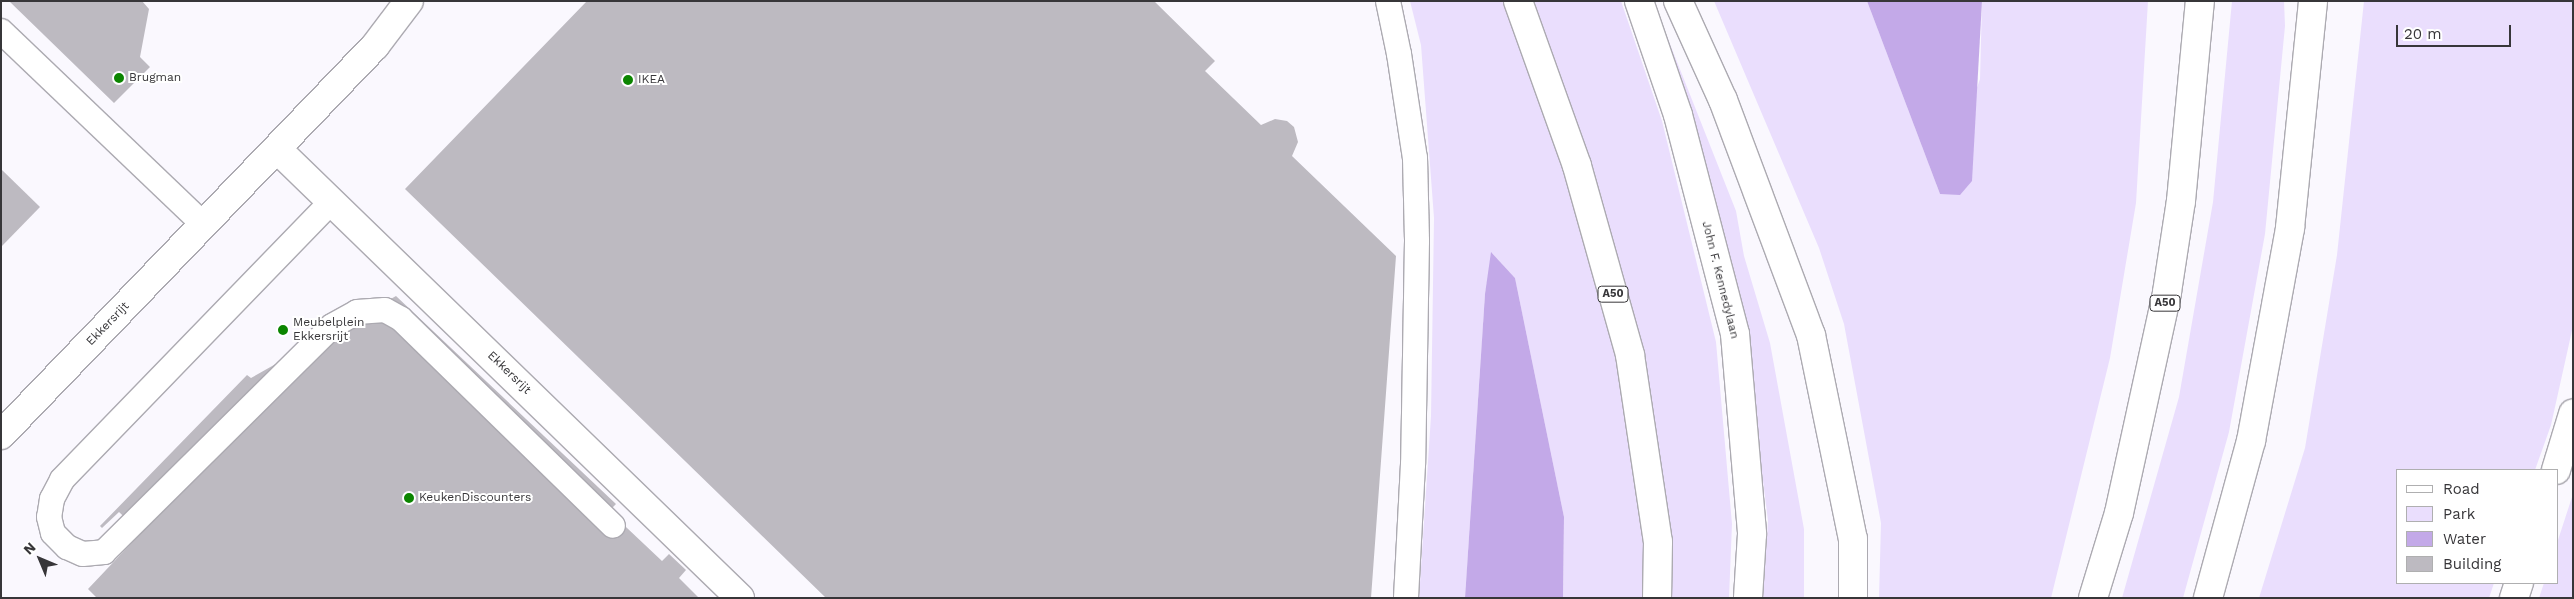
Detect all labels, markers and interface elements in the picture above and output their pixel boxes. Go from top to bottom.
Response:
scale bar [2399,15,2514,47]
text: 20 m [2404,25,2442,43]
place label: Brugman [129,71,181,85]
marker: Brugman [113,72,125,84]
place label: IKEA [638,73,665,87]
marker: IKEA [622,74,634,86]
street label: John F. Kennedylaan [1698,220,1742,340]
road number: A50 [1597,286,1629,302]
road number: A50 [2149,294,2181,312]
street label: Ekkersrijt [84,299,132,349]
place label: Meubelplein Ekkersrijt [293,316,364,344]
marker: Meubelplein Ekkersrijt [277,324,289,336]
street label: Ekkersrijt [484,349,534,397]
legend [2396,469,2559,584]
text: Road [2443,480,2480,498]
place label: KeukenDiscounters [419,491,531,505]
marker: KeukenDiscounters [403,492,415,504]
text: Park [2443,505,2475,523]
text: Water [2443,530,2486,548]
north arrow [15,534,65,584]
text: N [20,539,39,558]
text: Building [2443,555,2501,573]

